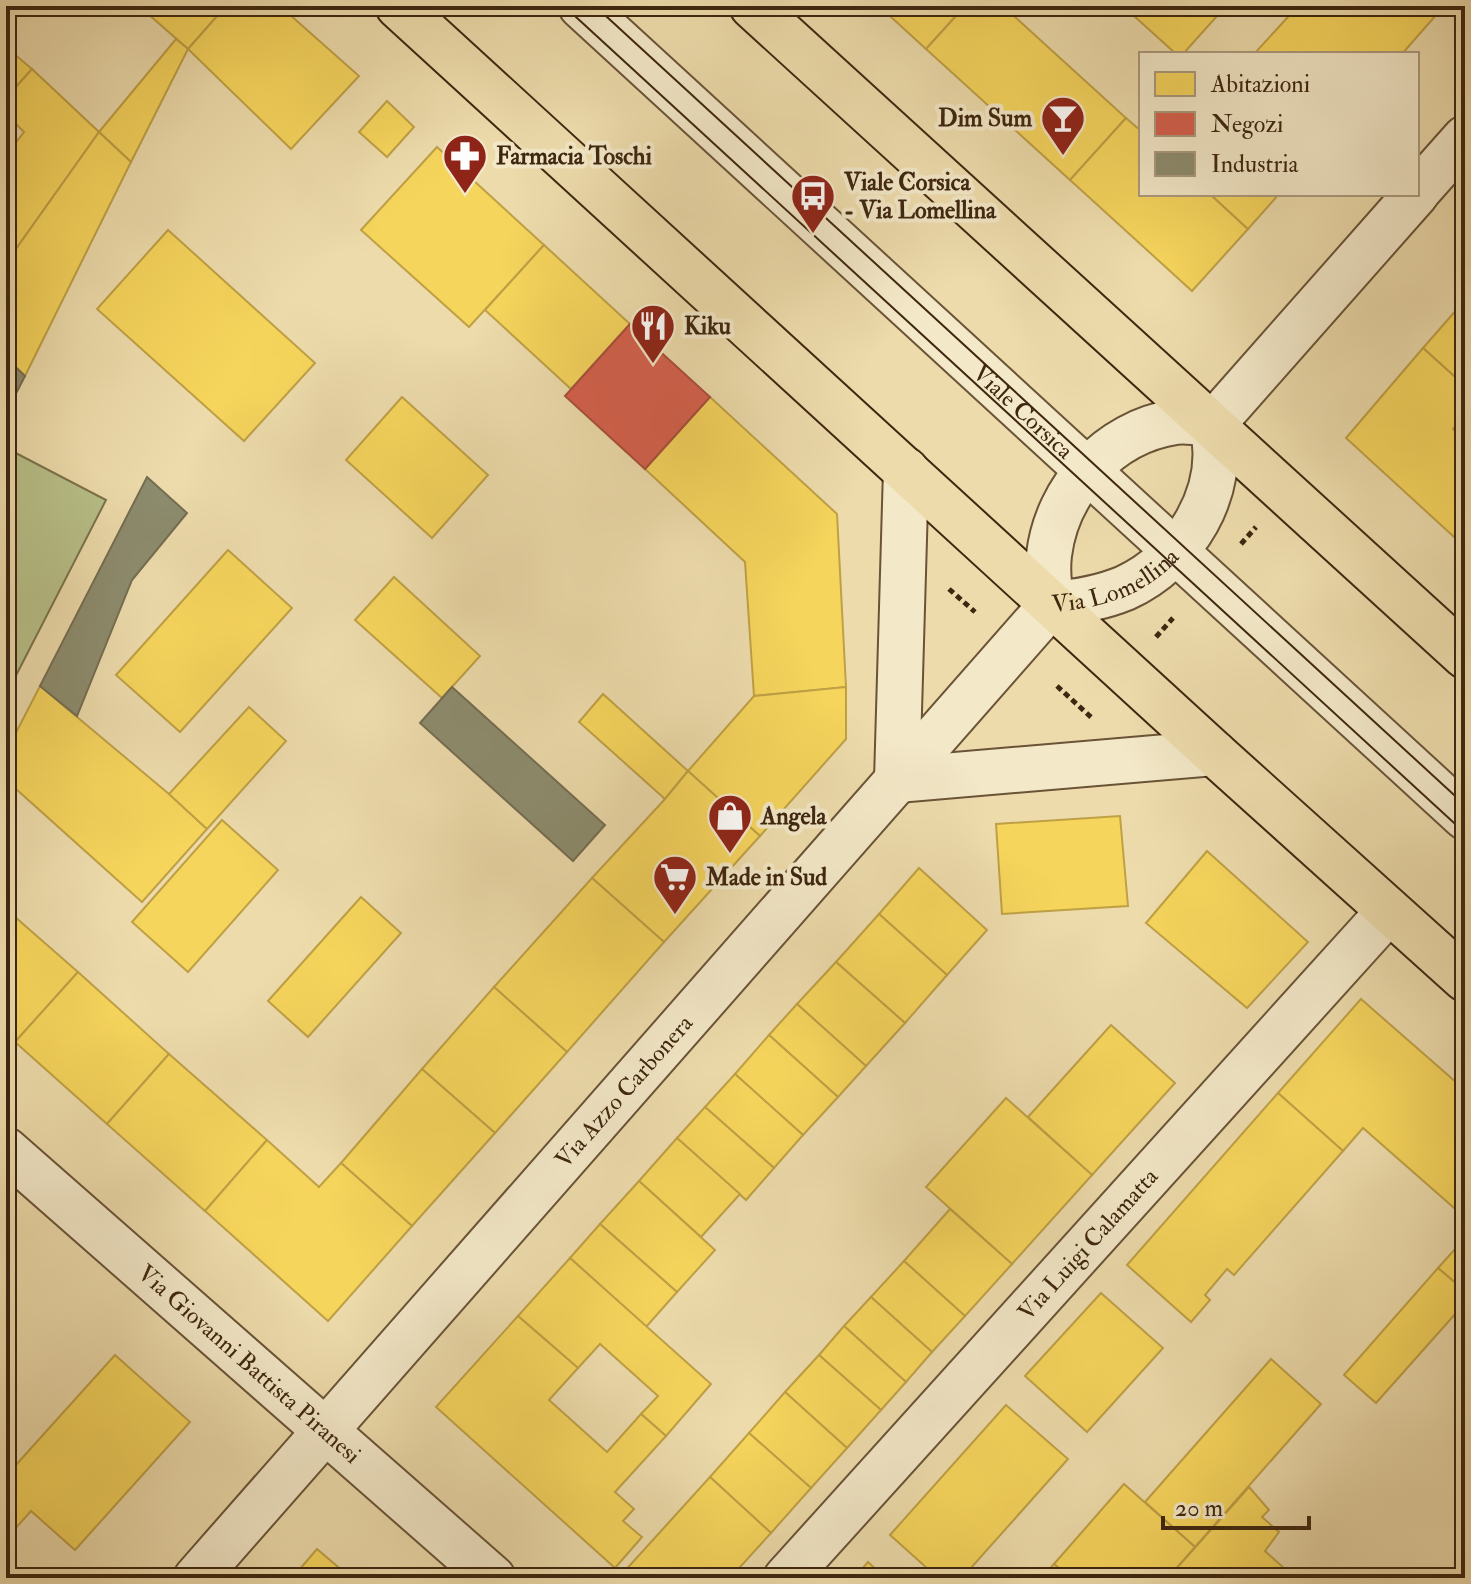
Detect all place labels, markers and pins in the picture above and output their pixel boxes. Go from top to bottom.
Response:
bar icon: Dim Sum [1039,94,1087,157]
place label: Dim Sum [938,103,1032,134]
pharmacy icon: Farmacia Toschi [441,132,489,195]
place label: Farmacia Toschi [496,141,652,172]
place label: Viale Corsica - Via Lomellina [843,167,997,226]
bus stop icon: Viale Corsica - Via Lomellina [789,172,837,235]
restaurant icon: Kiku [629,302,677,365]
place label: Kiku [684,311,731,342]
shop icon: Angela [706,792,754,855]
place label: Angela [760,801,828,832]
supermarket icon: Made in Sud [651,853,699,916]
place label: Made in Sud [705,862,827,893]

